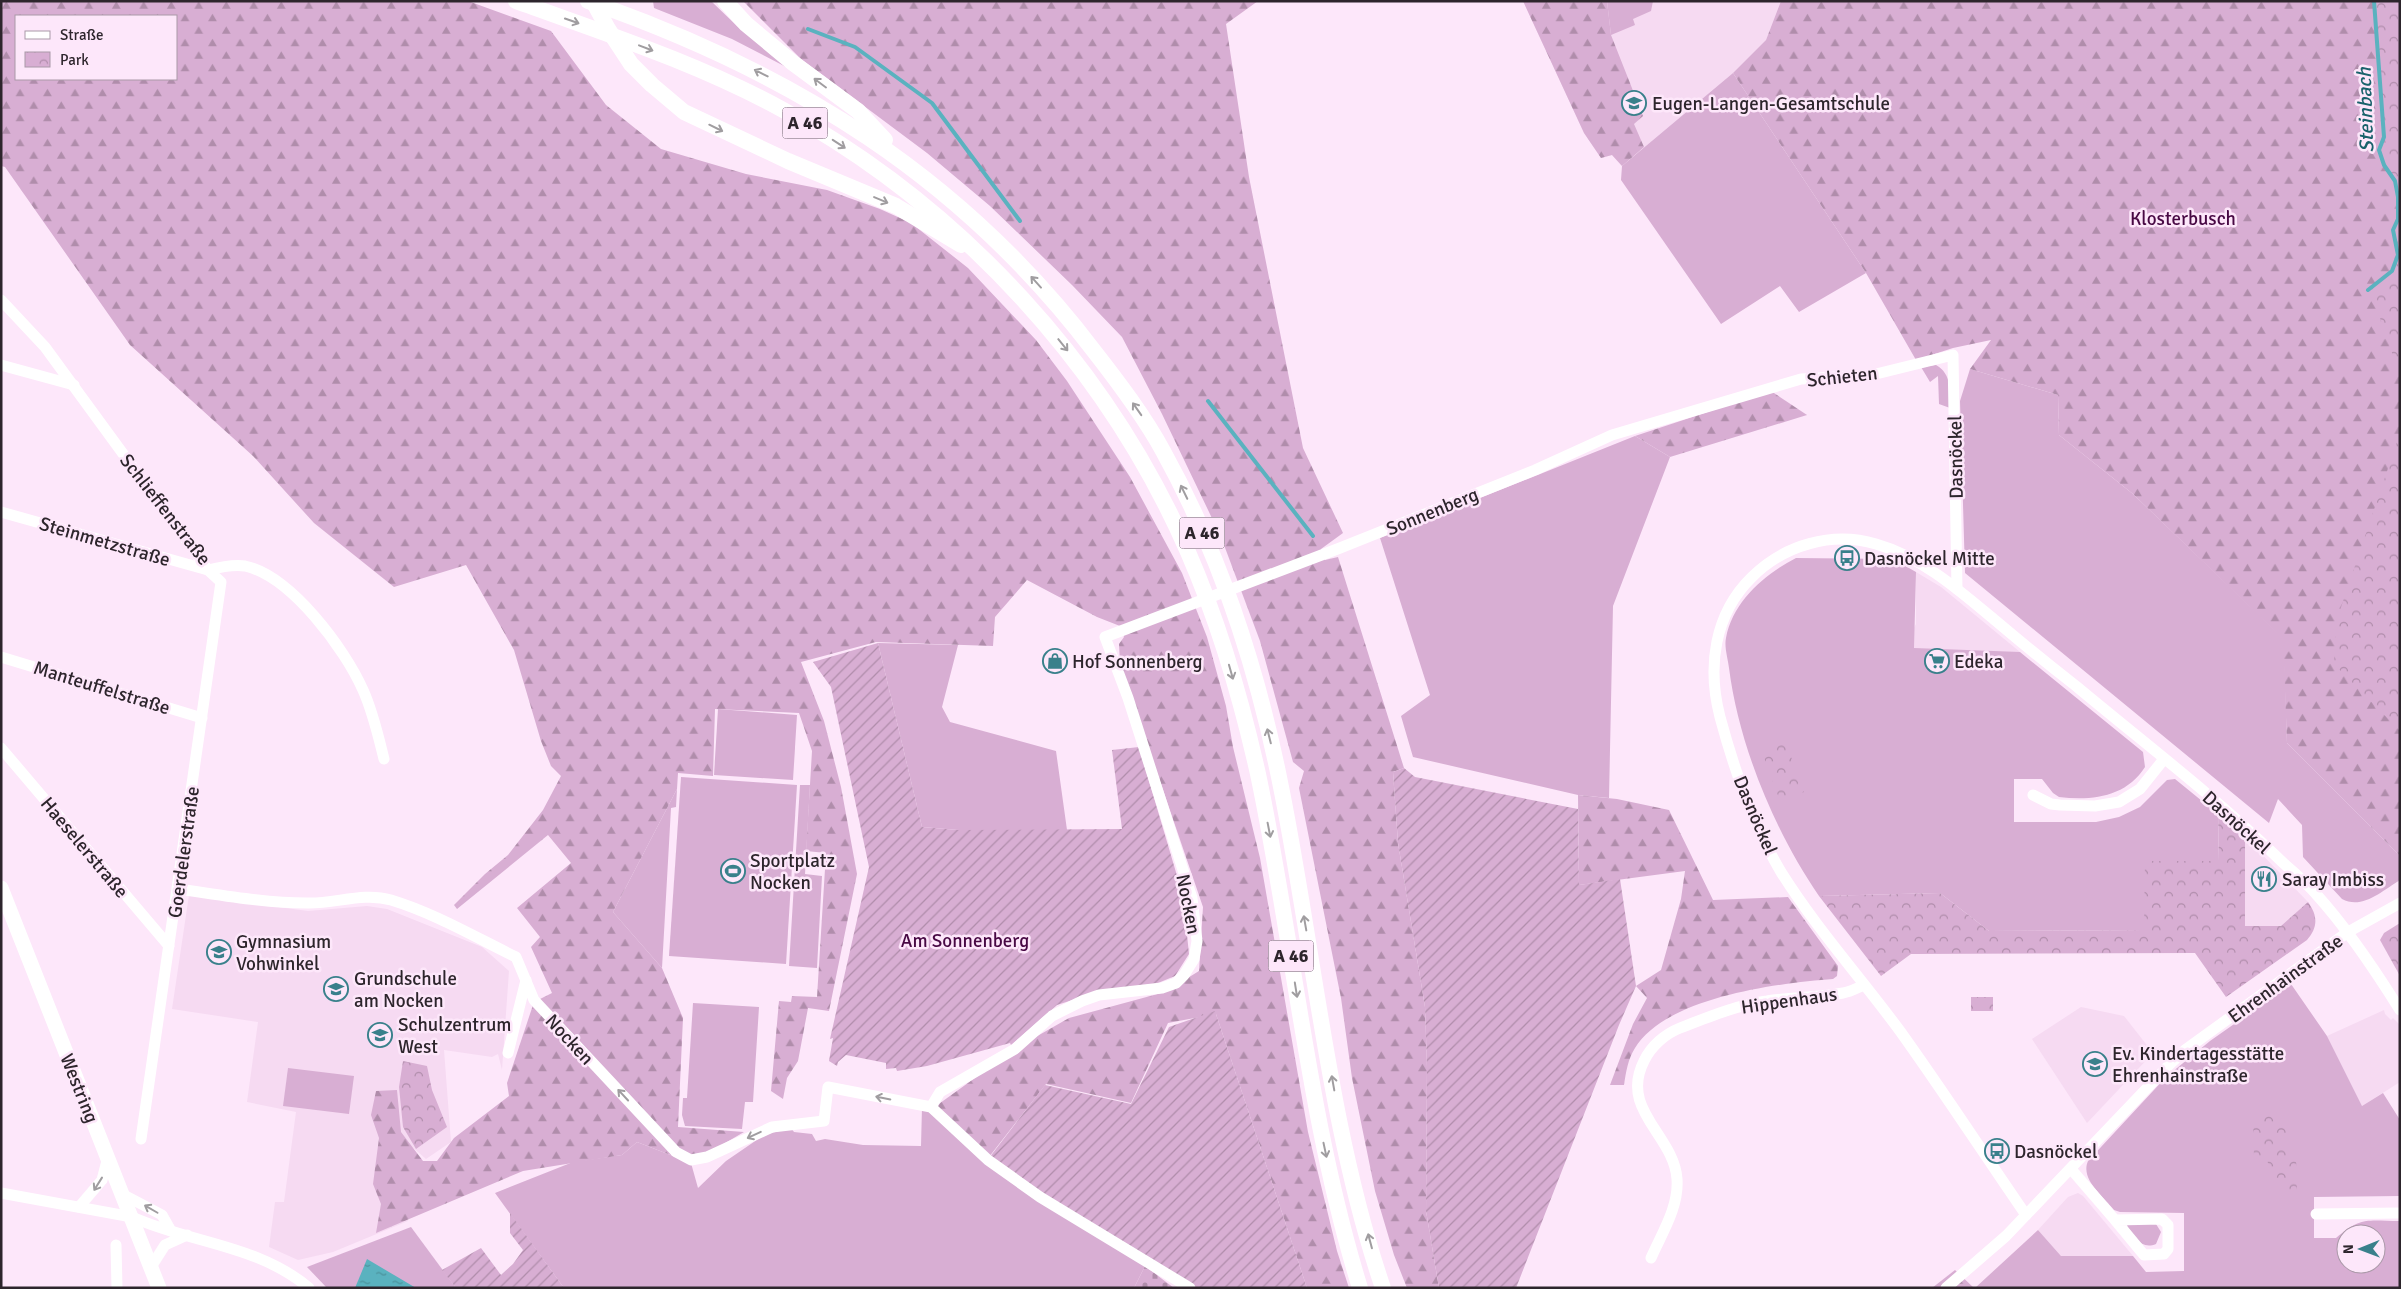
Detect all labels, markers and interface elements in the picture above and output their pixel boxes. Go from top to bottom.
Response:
legend [15,15,178,80]
one-way arrow [563,17,579,26]
text: Straße [60,26,104,44]
one-way arrow [638,44,654,53]
text: Park [60,51,89,69]
water label: Steinbach [2351,66,2379,153]
one-way arrow [754,68,769,78]
one-way arrow [813,78,827,88]
school or university icon: Eugen-Langen-Gesamtschule [1621,90,1647,116]
place label: Eugen-Langen-Gesamtschule [1652,92,1890,116]
road number: A 46 [782,108,828,138]
one-way arrow [708,124,723,134]
one-way arrow [831,139,845,149]
one-way arrow [873,196,888,205]
park label: Klosterbusch [2130,207,2236,231]
one-way arrow [1030,275,1042,288]
one-way arrow [1057,338,1068,351]
street label: Schieten [1806,361,1879,393]
one-way arrow [1132,402,1142,416]
street label: Dasnöckel [1943,415,1969,499]
street label: Schlieffenstraße [114,449,216,570]
street label: Sonnenberg [1383,483,1482,541]
one-way arrow [1179,485,1189,500]
street label: Steinmetzstraße [37,512,173,572]
road number: A 46 [1180,518,1224,548]
bus stop icon: Dasnöckel Mitte [1834,545,1860,571]
place label: Dasnöckel Mitte [1864,547,1995,571]
shop icon: Hof Sonnenberg [1042,648,1068,674]
supermarket icon: Edeka [1924,648,1950,674]
place label: Hof Sonnenberg [1072,650,1203,674]
place label: Edeka [1954,650,2003,674]
street label: Manteuffelstraße [30,656,173,720]
one-way arrow [1227,663,1237,679]
one-way arrow [1264,729,1273,745]
street label: Dasnöckel [1728,772,1782,859]
street label: Goerdelerstraße [163,785,205,920]
street label: Dasnöckel [2197,786,2275,860]
street label: Haeselerstraße [35,792,133,903]
one-way arrow [1265,821,1274,837]
place label: Sportplatz Nocken [750,849,835,895]
sports icon: Sportplatz Nocken [720,858,746,884]
restaurant icon: Saray Imbiss [2251,866,2277,892]
place label: Saray Imbiss [2282,868,2384,892]
street label: Nocken [1170,872,1206,936]
one-way arrow [1300,915,1310,931]
park label: Am Sonnenberg [901,929,1029,953]
street label: Ehrenhainstraße [2224,929,2348,1028]
place label: Gymnasium Vohwinkel [236,930,331,976]
school or university icon: Gymnasium Vohwinkel [206,939,232,965]
road number: A 46 [1268,940,1314,971]
place label: Grundschule am Nocken [354,967,457,1013]
school or university icon: Grundschule am Nocken [323,976,349,1002]
one-way arrow [1292,981,1302,997]
street label: Hippenhaus [1740,982,1839,1020]
street label: Nocken [540,1009,599,1070]
place label: Schulzentrum West [398,1013,511,1059]
school or university icon: Schulzentrum West [367,1022,393,1048]
place label: Ev. Kindertagesstätte Ehrenhainstraße [2112,1042,2284,1088]
street label: Westring [54,1050,104,1127]
school or university icon: Ev. Kindertagesstätte Ehrenhainstraße [2082,1051,2108,1077]
one-way arrow [1328,1075,1338,1091]
one-way arrow [617,1089,629,1102]
one-way arrow [875,1093,891,1102]
one-way arrow [747,1131,762,1140]
bus stop icon: Dasnöckel [1984,1138,2010,1164]
place label: Dasnöckel [2014,1140,2098,1164]
one-way arrow [1320,1141,1330,1157]
one-way arrow [93,1177,103,1191]
one-way arrow [144,1204,159,1214]
north arrow [2336,1224,2386,1274]
one-way arrow [1365,1233,1374,1249]
text: N [2340,1244,2357,1254]

